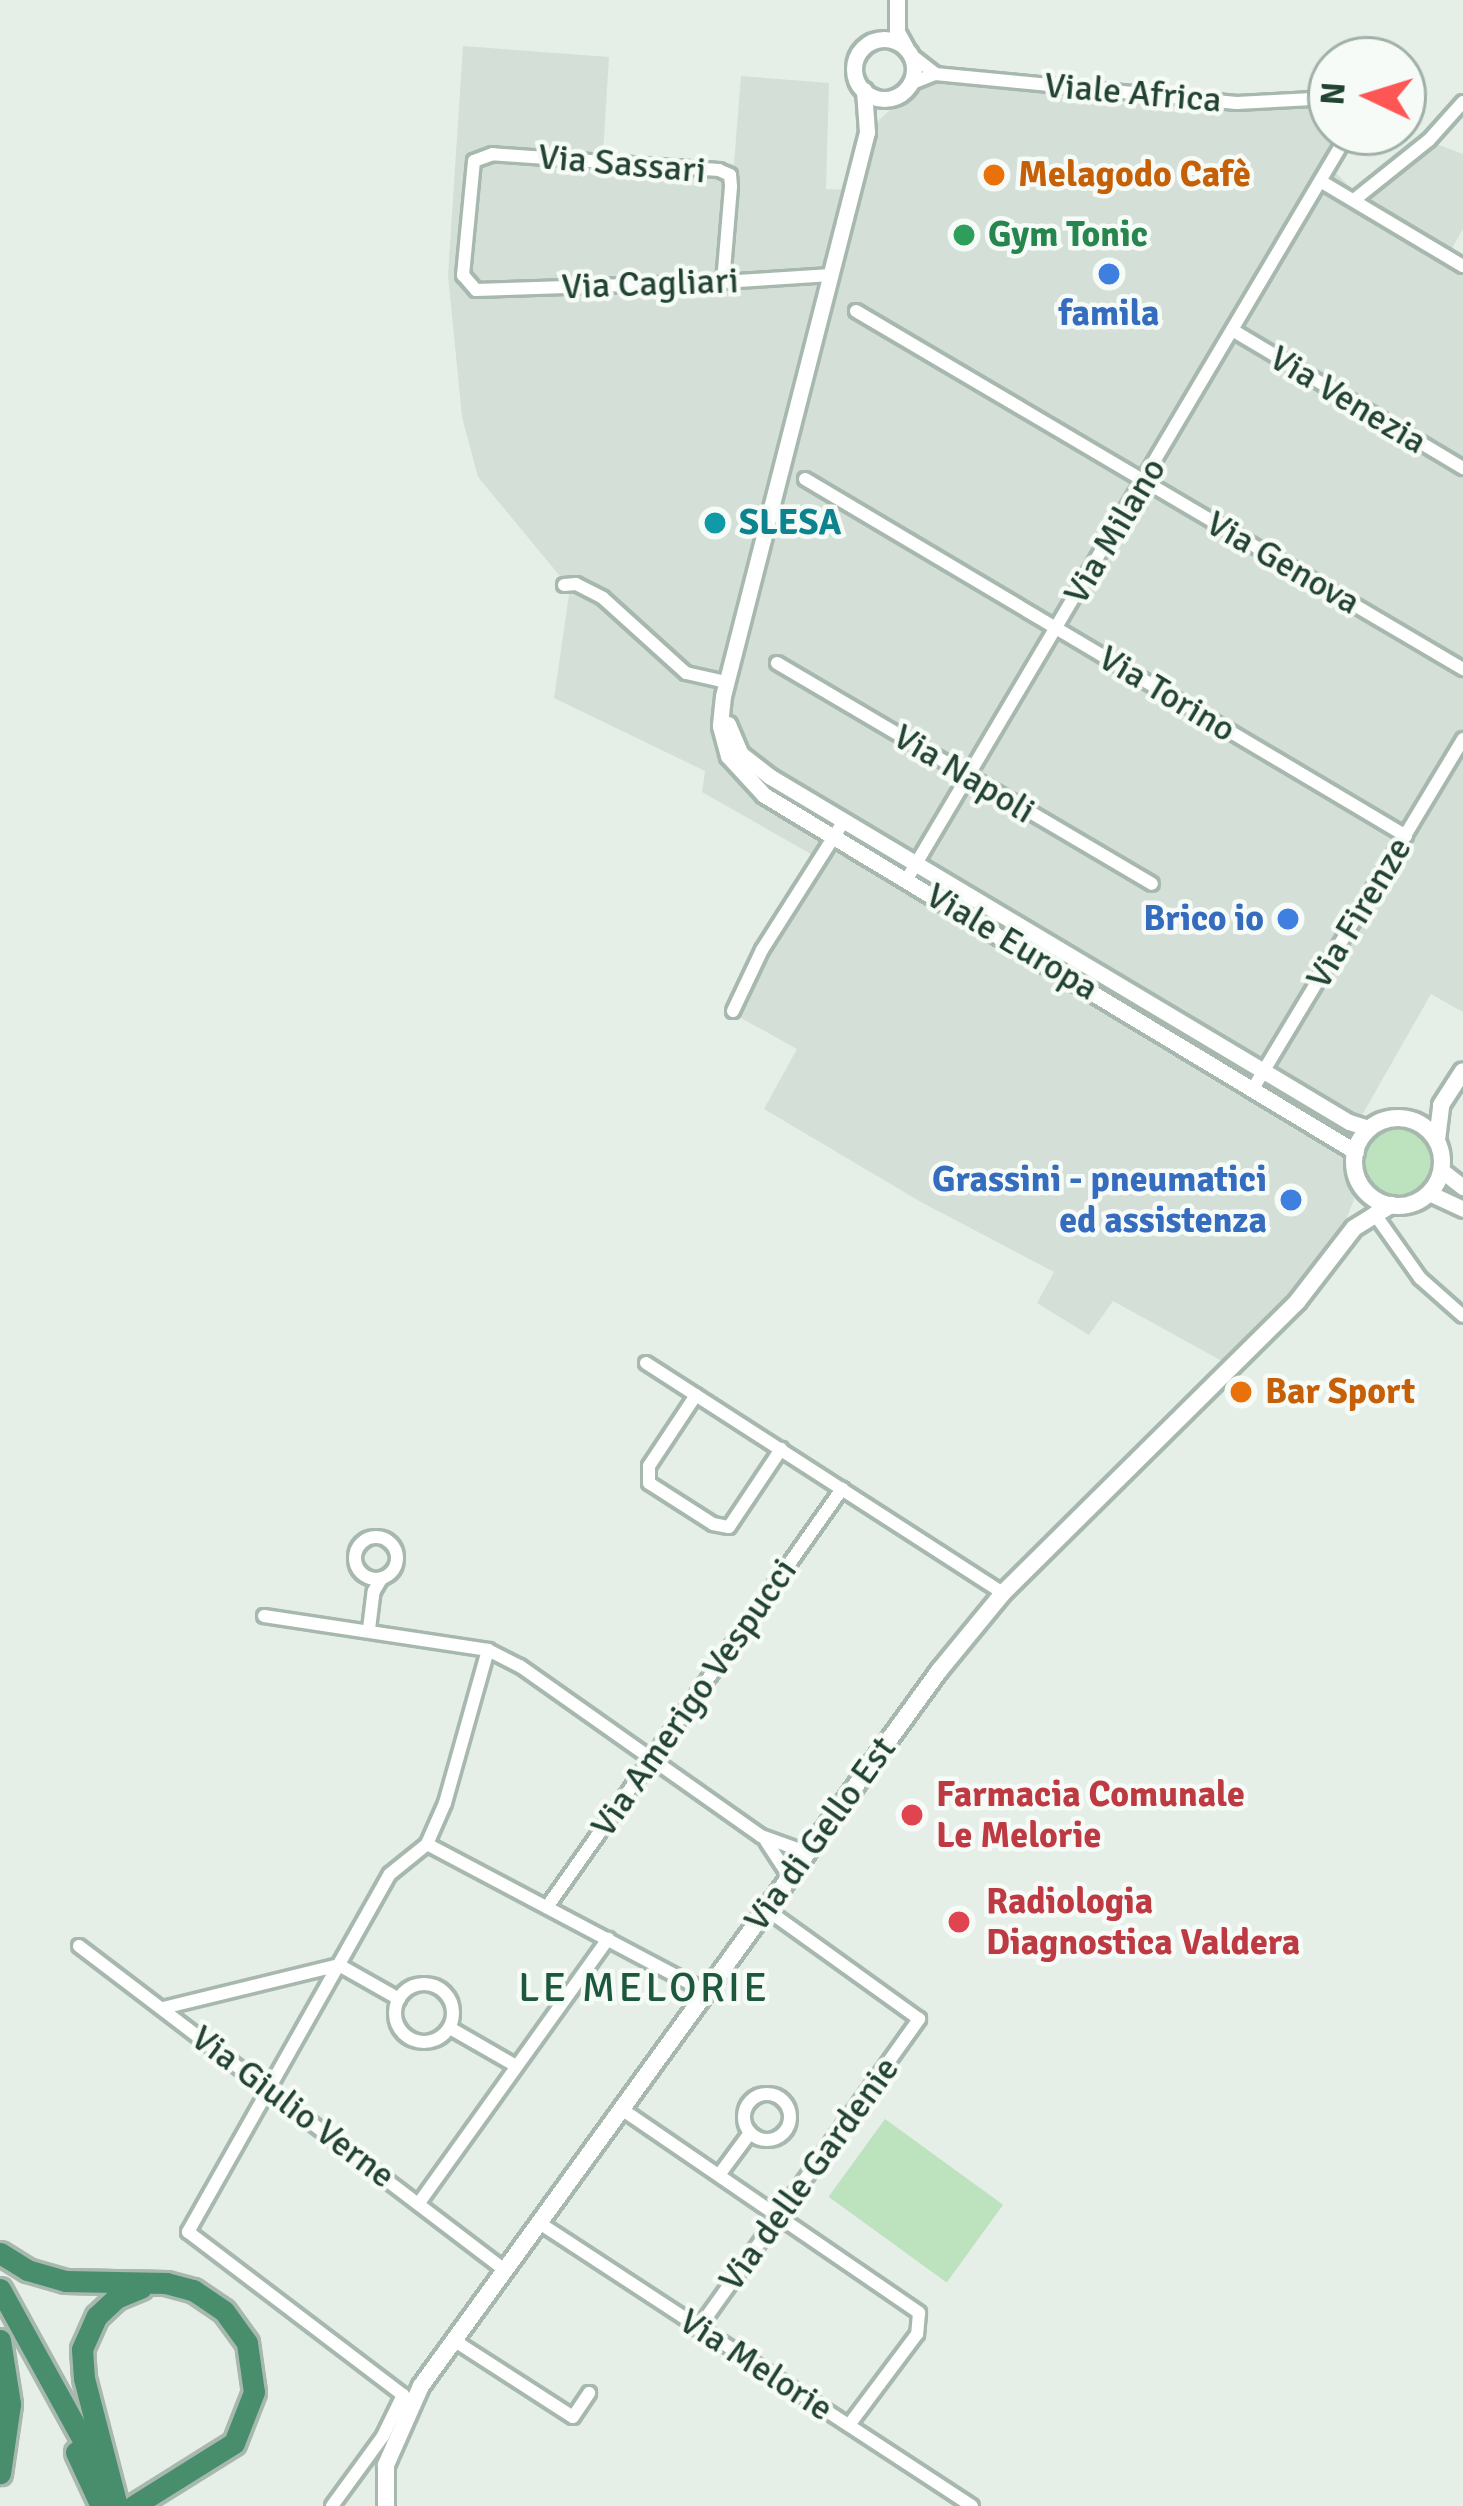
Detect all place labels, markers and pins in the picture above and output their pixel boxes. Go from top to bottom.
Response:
place label: Melagodo Cafè [1018,153,1251,197]
marker: Melagodo Cafè [981,162,1007,188]
place label: Gym Tonic [988,213,1148,257]
marker: Gym Tonic [951,222,977,248]
marker: famila [1096,261,1122,287]
place label: famila [1058,292,1160,336]
place label: SLESA [739,501,842,545]
marker: SLESA [702,510,728,536]
place label: Brico io [1143,897,1264,941]
marker: Brico io [1275,906,1301,932]
place label: Grassini - pneumatici ed assistenza [932,1157,1267,1242]
marker: Grassini - pneumatici ed assistenza [1278,1187,1304,1213]
place label: Bar Sport [1265,1370,1415,1414]
marker: Bar Sport [1228,1379,1254,1405]
place label: Farmacia Comunale Le Melorie [936,1772,1245,1857]
marker: Farmacia Comunale Le Melorie [899,1802,925,1828]
place label: Radiologia Diagnostica Valdera [986,1879,1300,1964]
marker: Radiologia Diagnostica Valdera [943,1906,975,1938]

